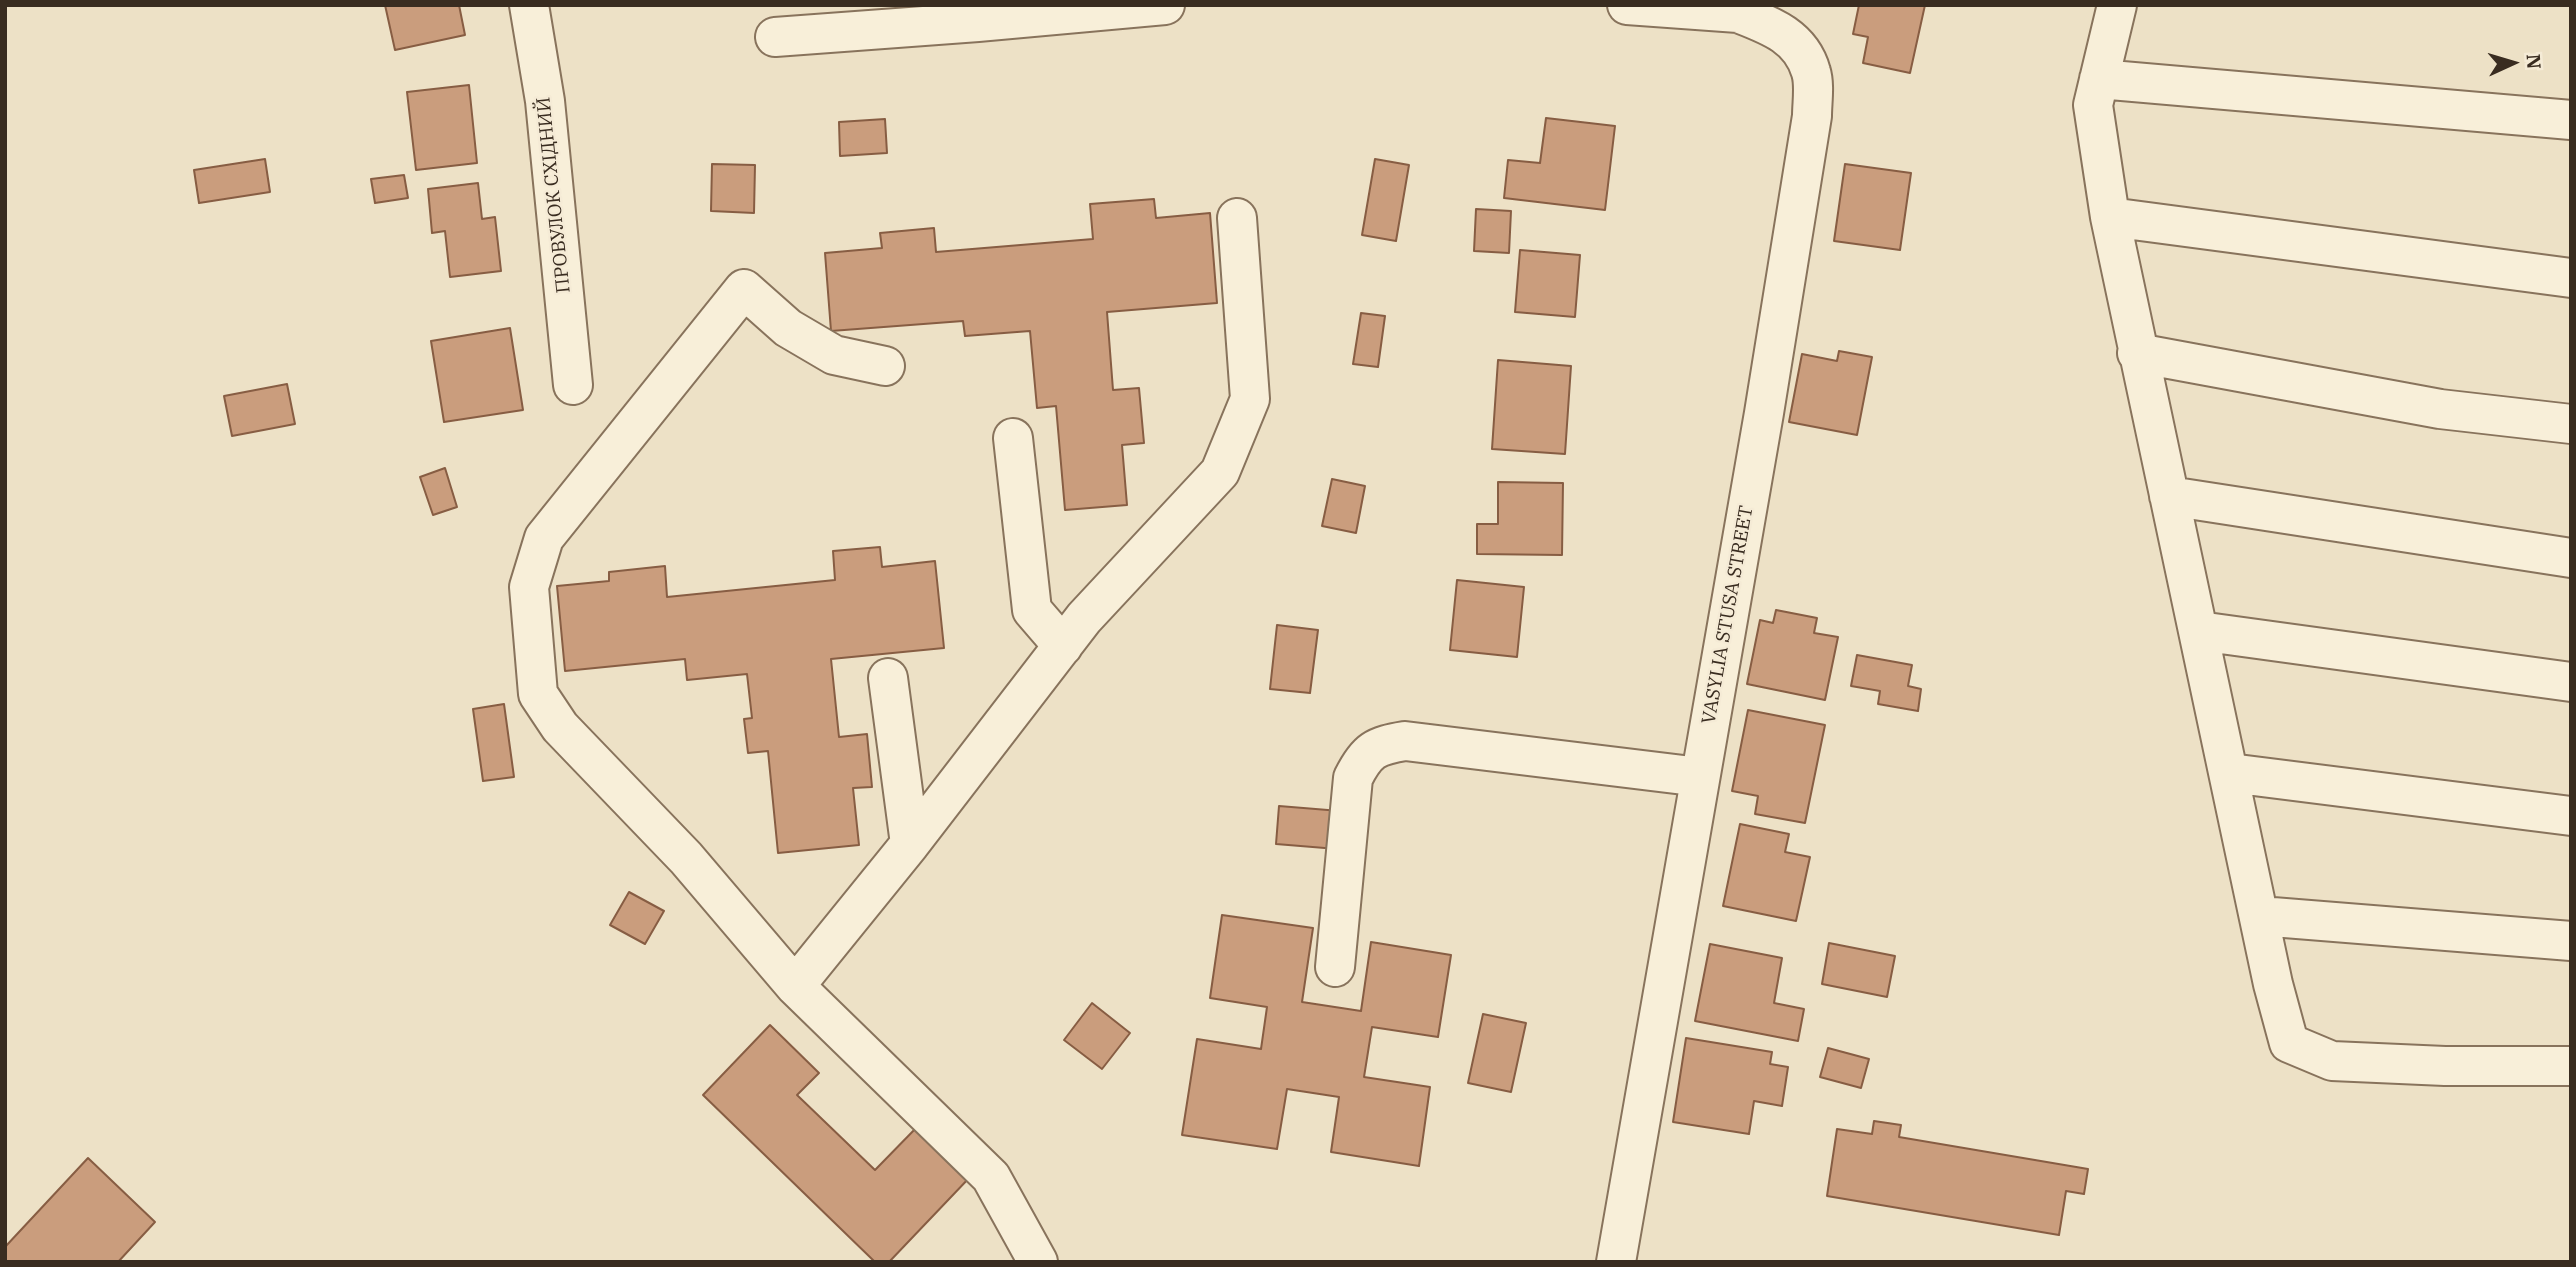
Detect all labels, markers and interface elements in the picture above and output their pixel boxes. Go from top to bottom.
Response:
north arrow [2478,28,2548,98]
text: N [2521,53,2546,70]
street label: ПРОВУЛОК СХІДНИЙ [532,96,576,294]
street label: VASYLIA STUSA STREET [1698,504,1758,726]

